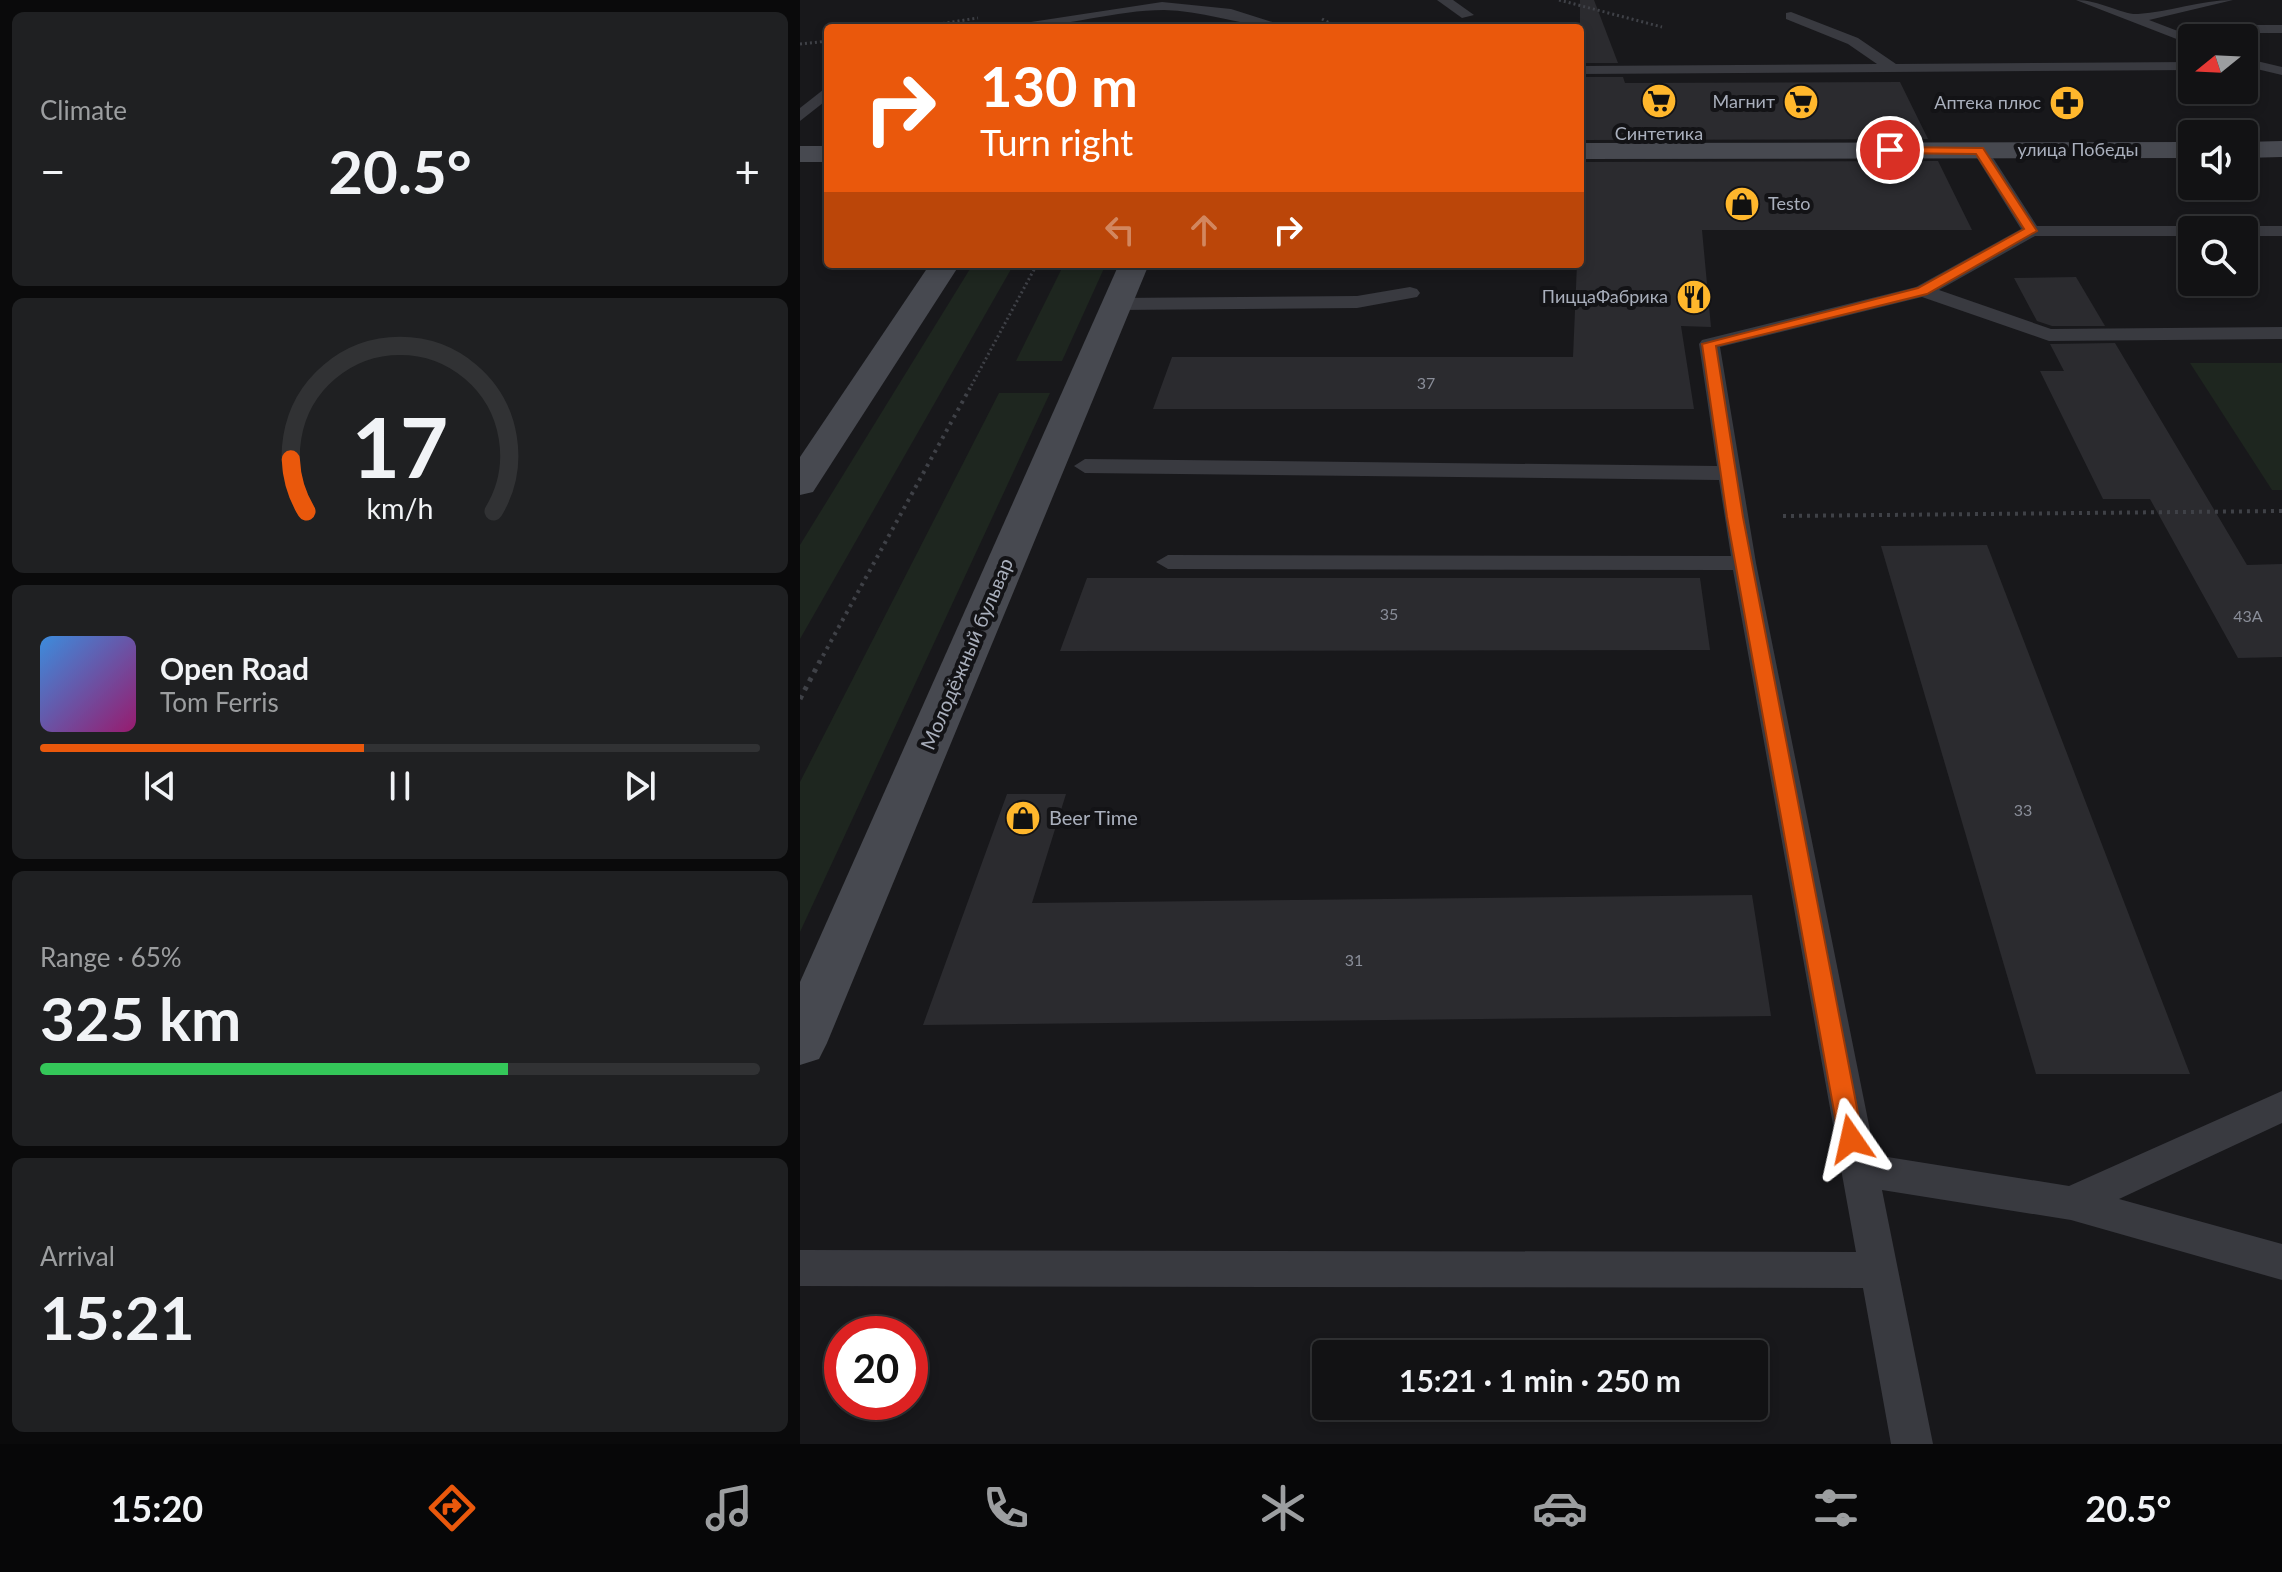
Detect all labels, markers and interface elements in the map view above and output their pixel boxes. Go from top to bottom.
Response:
north arrow [2178,24,2258,104]
map controls [2178,24,2258,296]
text: 130 m [980,52,1138,119]
icon: right [848,56,952,160]
supermarket icon: Синтетика [1640,82,1678,120]
supermarket icon: Магнит [1782,83,1820,121]
pharmacy icon: Аптека плюс [2048,84,2086,122]
place label: Магнит [1713,90,1775,112]
place label: Аптека плюс [1934,91,2041,113]
text: Climate [40,94,127,126]
pin [1856,116,1924,184]
text: Turn right [980,120,1133,164]
button: sound [2178,120,2258,200]
place label: Синтетика [1615,122,1703,144]
icon: arrive [1868,128,1912,172]
text: 20.5° [328,135,472,207]
street label: улица Победы [2017,138,2139,160]
text: − [40,145,66,197]
text: + [734,145,760,197]
shop icon: Testo [1723,185,1761,223]
place label: Testo [1768,192,1810,214]
icon: left [1098,208,1142,252]
icon: ahead [1182,208,1226,252]
icon: right [1266,208,1310,252]
button: search [2178,216,2258,296]
restaurant icon: ПиццаФабрика [1675,278,1713,316]
place label: ПиццаФабрика [1542,285,1668,307]
house number: 37 [1417,373,1435,392]
text: 17 [352,395,448,495]
text: km/h [367,491,433,525]
street label: Молодёжный бульвар [915,554,1017,753]
house number: 35 [1380,604,1398,623]
house number: 43А [2233,606,2263,625]
text: Open Road [160,650,309,686]
text: Tom Ferris [160,686,279,718]
icon: previous [138,764,182,808]
icon: pause [378,764,422,808]
icon: next [618,764,662,808]
shop icon: Beer Time [1004,799,1042,837]
house number: 33 [2014,800,2032,819]
place label: Beer Time [1049,805,1138,829]
text: Range · 65% [40,941,182,973]
house number: 31 [1345,950,1363,969]
text: 325 km [40,982,241,1054]
position arrow [1809,1097,1893,1181]
text: Arrival [40,1240,115,1272]
text: 15:21 [40,1281,195,1353]
speed limit sign: 20 [824,1316,928,1420]
text: 15:21 · 1 min · 250 m [1399,1362,1681,1398]
icon: directions [424,1480,480,1536]
icon: music [701,1480,757,1536]
icon: phone [978,1480,1034,1536]
icon: climate [1255,1480,1311,1536]
icon: car [1532,1480,1588,1536]
icon: filters [1808,1480,1864,1536]
text: 15:20 [110,1486,203,1530]
text: 20.5° [2085,1486,2172,1530]

